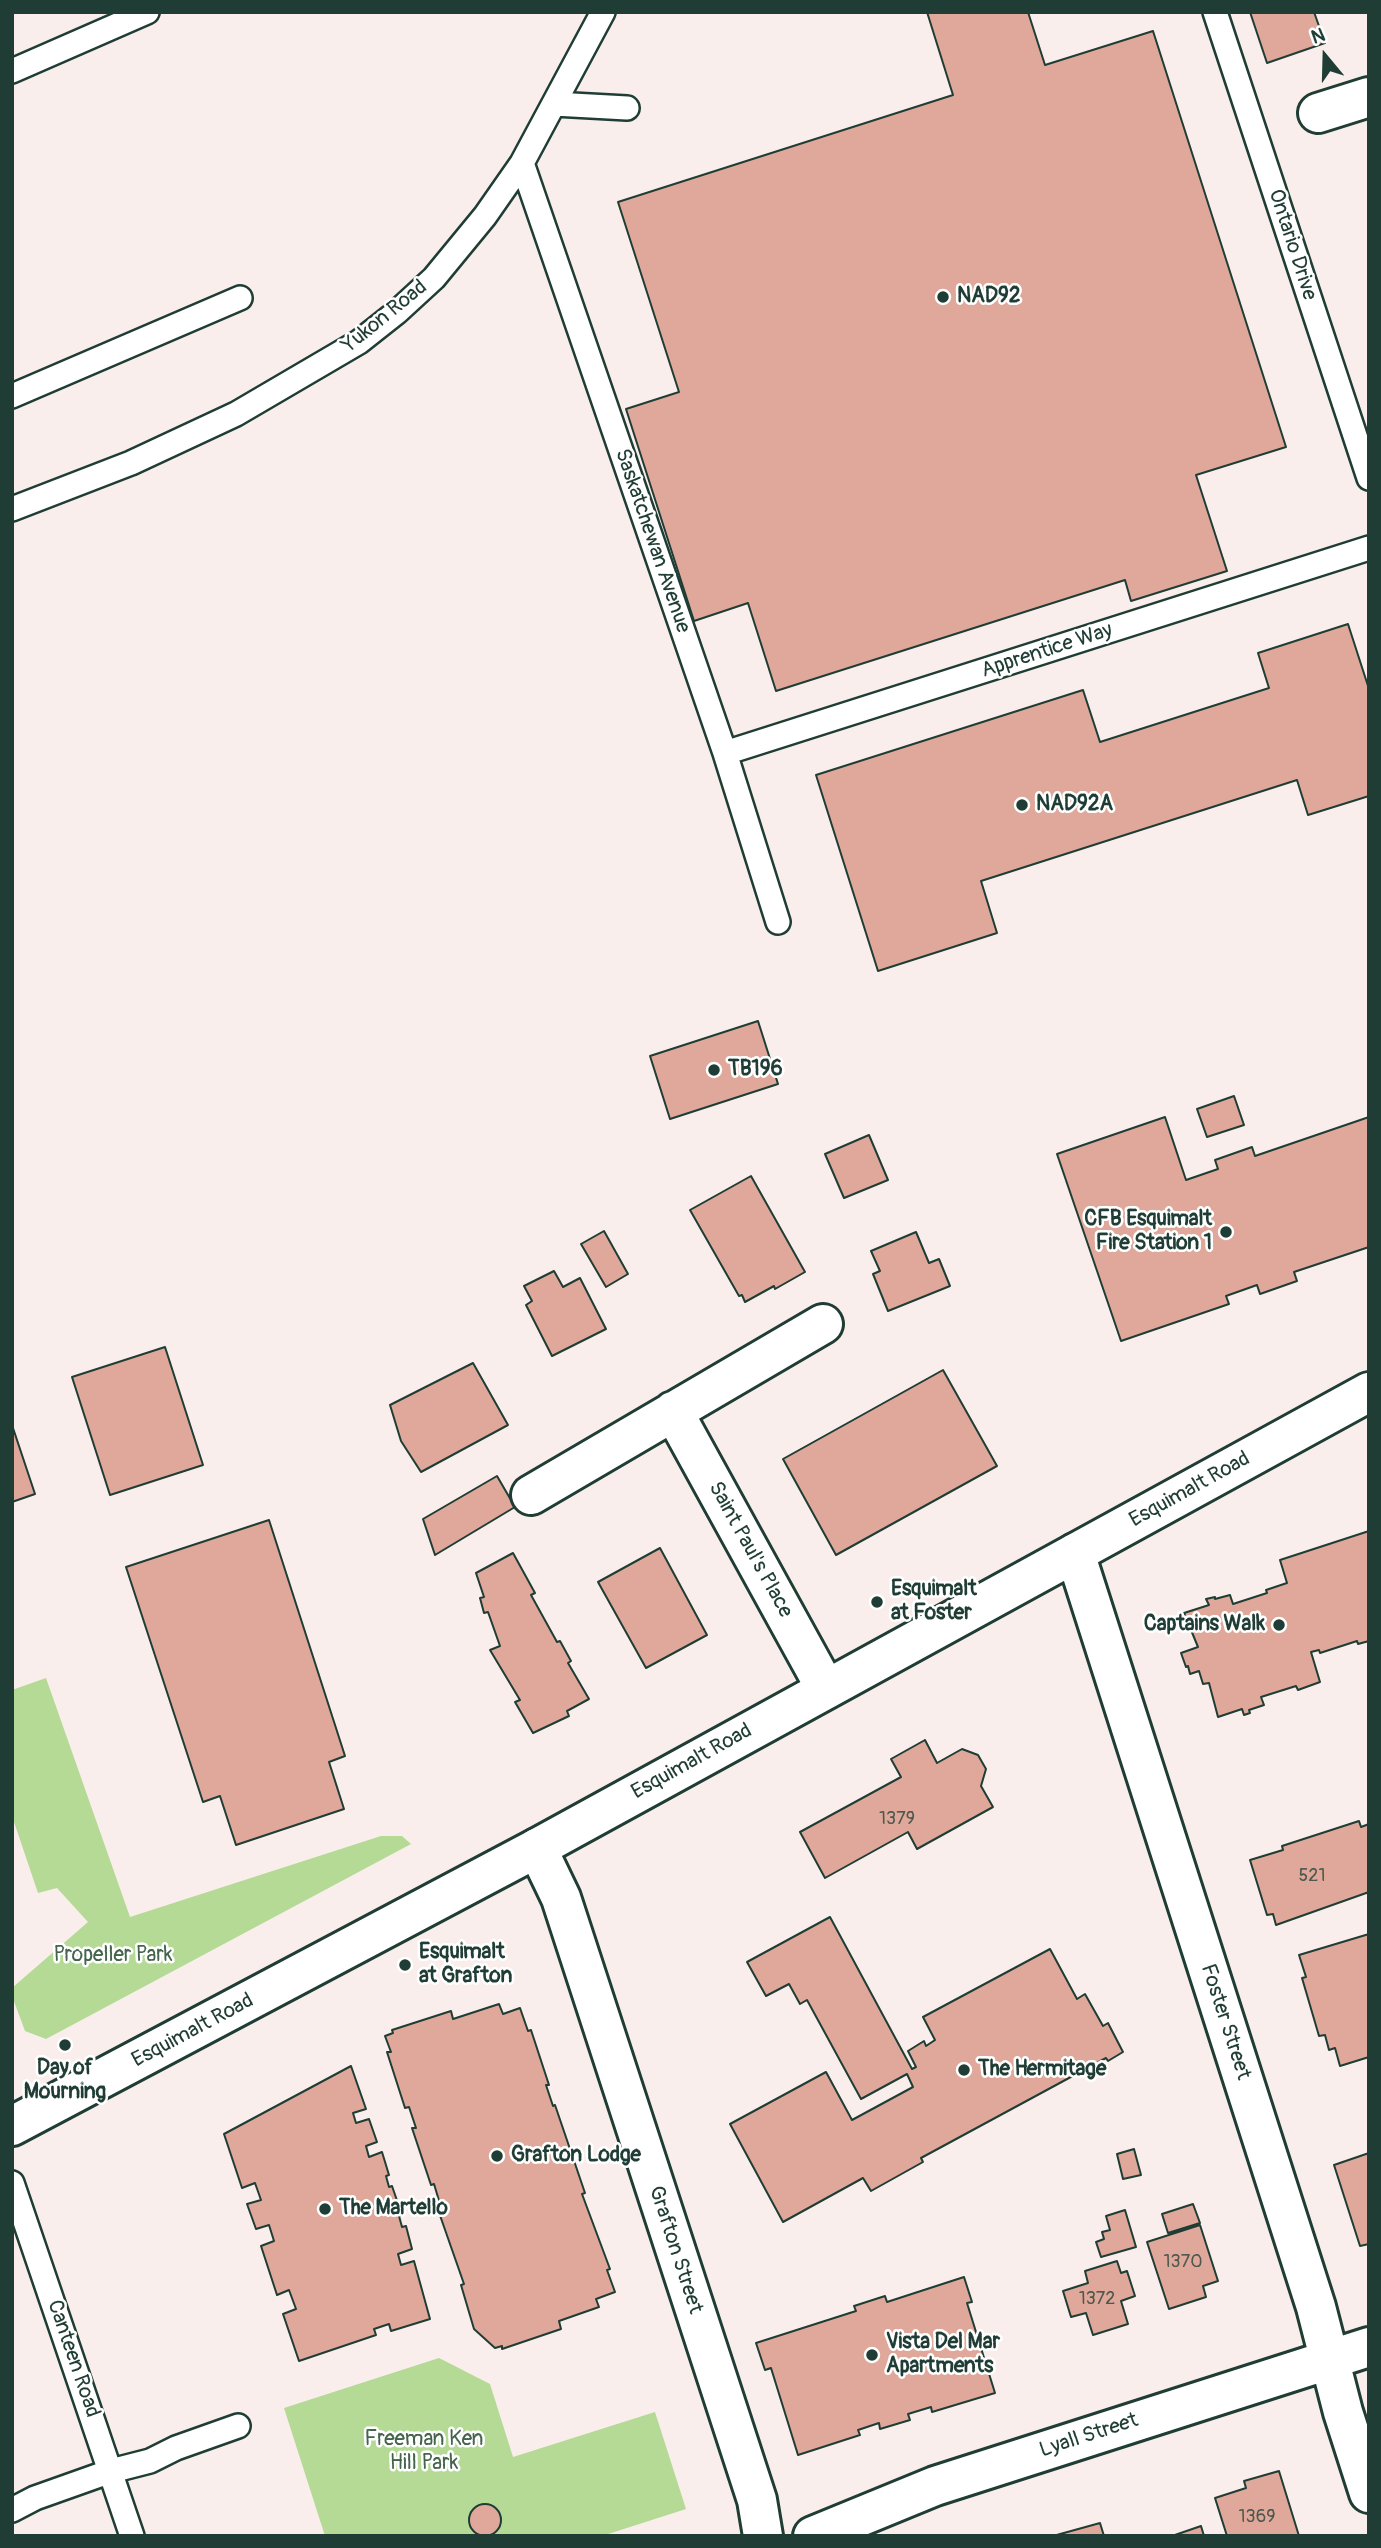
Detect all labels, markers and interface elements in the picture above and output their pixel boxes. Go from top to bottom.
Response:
north arrow [1290,21,1360,91]
text: N [1308,23,1328,50]
street label: Ontario Drive [1262,186,1322,304]
street label: Yukon Road [337,275,433,359]
place label: NAD92 [957,284,1021,310]
marker: NAD92 [935,289,951,305]
street label: Saskatchewan Avenue [609,446,695,636]
street label: Apprentice Way [978,618,1116,684]
place label: NAD92A [1036,792,1113,818]
marker: NAD92A [1014,797,1030,813]
place label: TB196 [728,1057,783,1083]
marker: TB196 [706,1062,722,1078]
place label: CFB Esquimalt Fire Station 1 [1084,1207,1212,1257]
marker: CFB Esquimalt Fire Station 1 [1218,1224,1234,1240]
street label: Esquimalt Road [1125,1447,1255,1533]
street label: Saint Paul's Place [702,1478,798,1622]
place label: Esquimalt at Foster [891,1577,977,1627]
marker: Esquimalt at Foster [869,1594,885,1610]
place label: Captains Walk [1144,1612,1265,1638]
marker: Captains Walk [1271,1617,1287,1633]
street label: Esquimalt Road [627,1719,757,1805]
house number: 1379 [879,1808,915,1830]
house number: 521 [1299,1865,1325,1887]
place label: Esquimalt at Grafton [419,1940,512,1990]
park label: Propeller Park [53,1943,173,1969]
marker: Esquimalt at Grafton [397,1957,413,1973]
street label: Foster Street [1194,1961,1256,2083]
street label: Esquimalt Road [128,1988,258,2074]
marker: Day of Mourning [57,2037,73,2053]
place label: Day of Mourning [24,2056,106,2106]
place label: The Hermitage [978,2057,1106,2083]
marker: The Hermitage [956,2062,972,2078]
place label: Grafton Lodge [511,2143,641,2169]
marker: Grafton Lodge [489,2148,505,2164]
street label: Grafton Street [643,2183,707,2317]
place label: The Martello [339,2196,448,2222]
marker: The Martello [317,2201,333,2217]
house number: 1370 [1164,2251,1202,2273]
house number: 1372 [1079,2288,1115,2310]
street label: Canteen Road [41,2297,105,2421]
place label: Vista Del Mar Apartments [886,2330,1000,2380]
marker: Vista Del Mar Apartments [864,2347,880,2363]
street label: Lyall Street [1037,2408,1141,2464]
park label: Freeman Ken Hill Park [365,2427,483,2477]
house number: 1369 [1239,2506,1275,2528]

